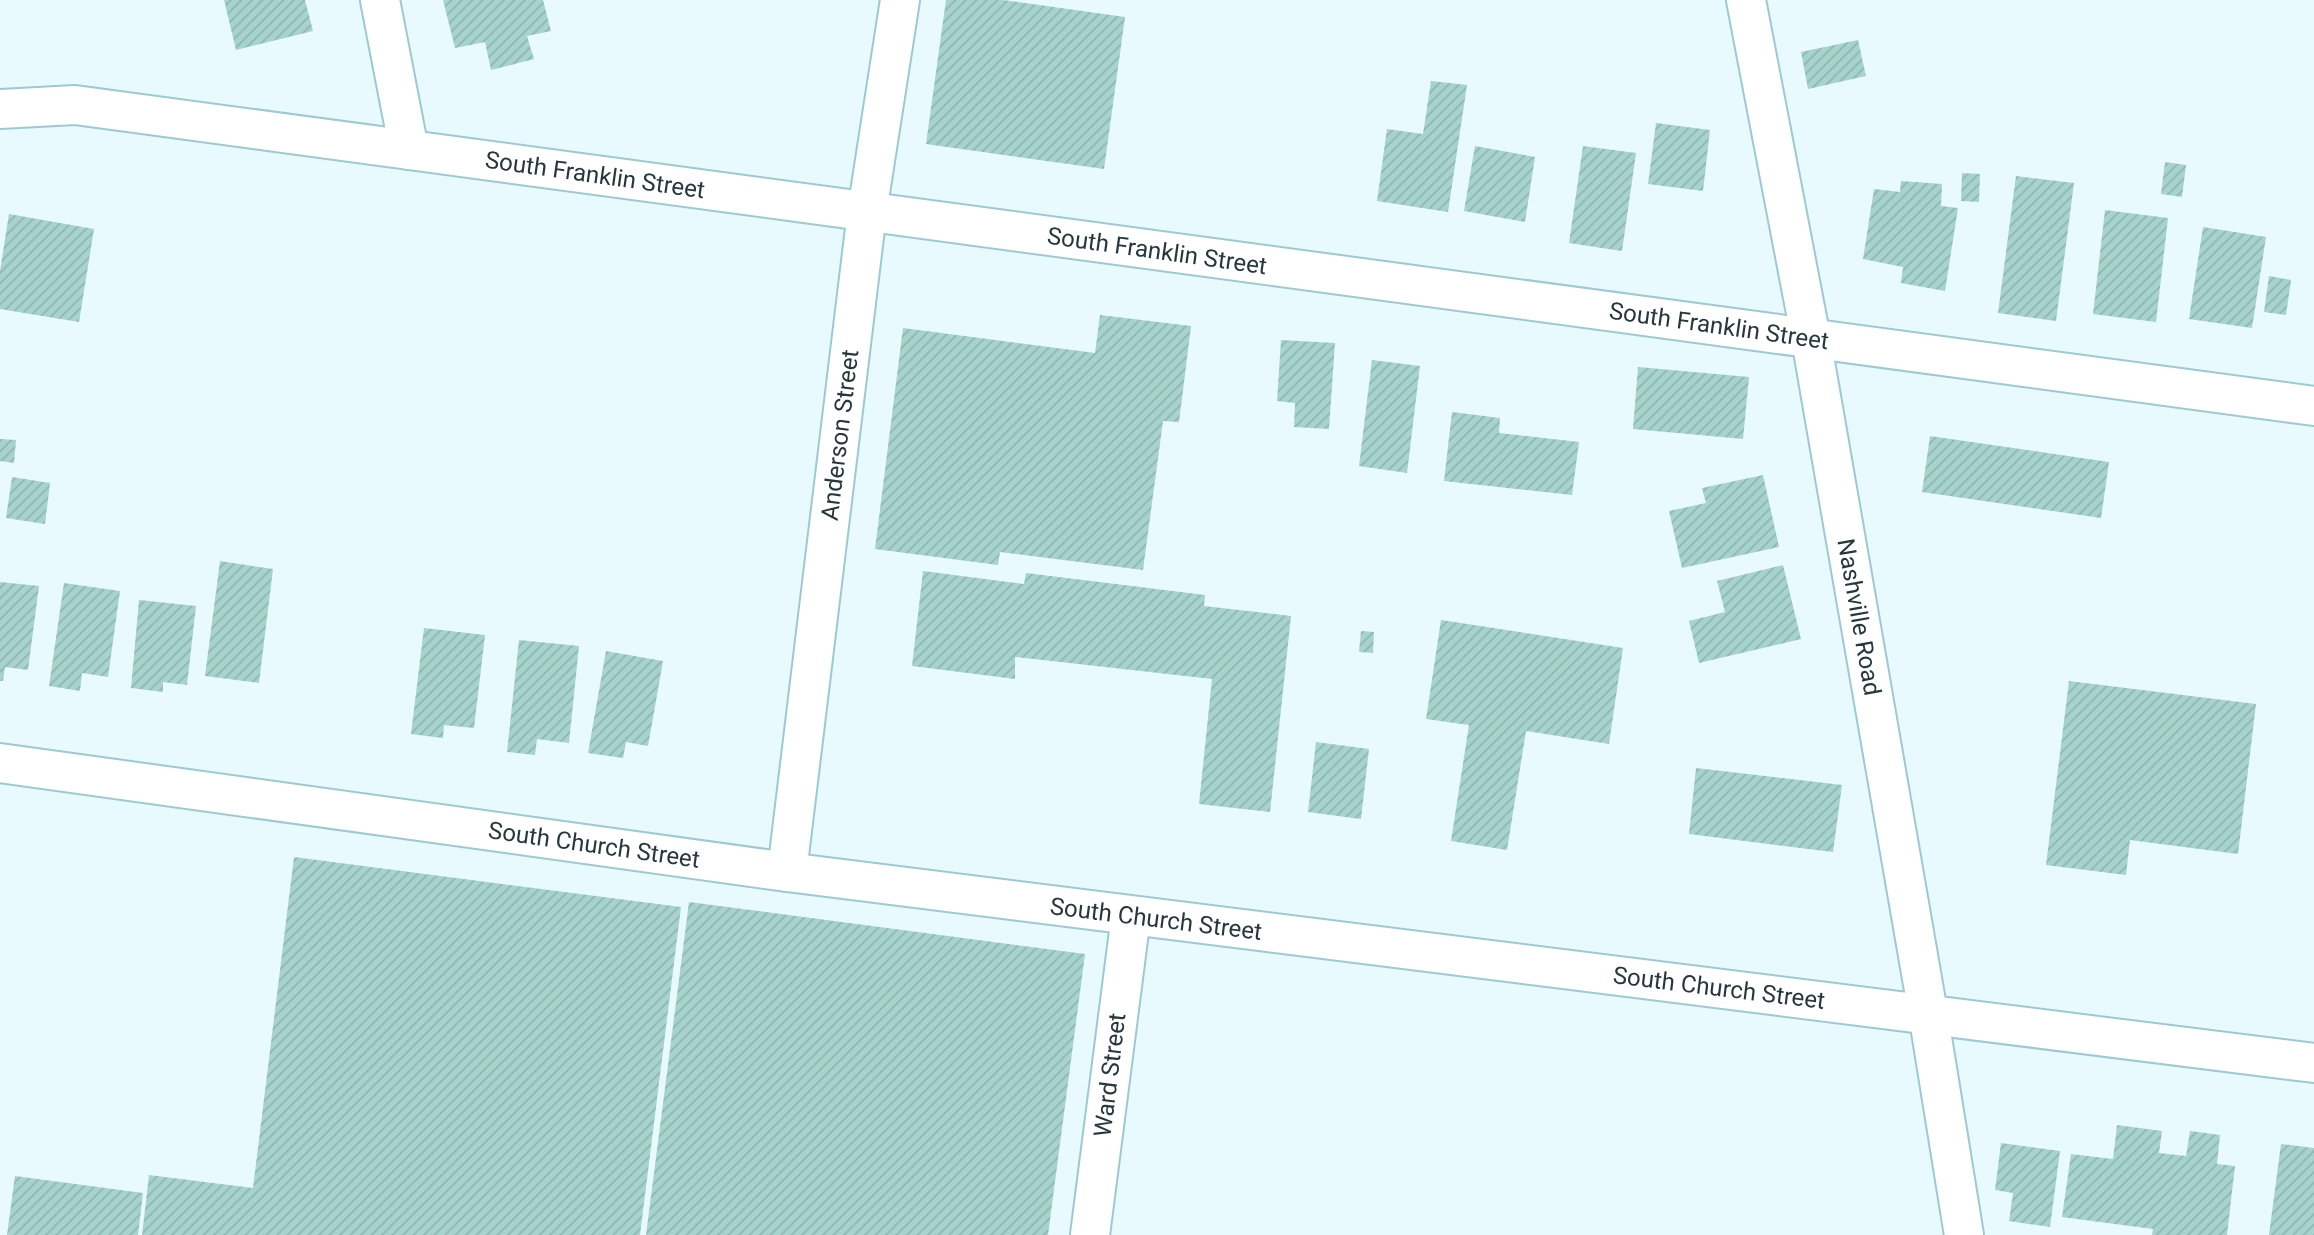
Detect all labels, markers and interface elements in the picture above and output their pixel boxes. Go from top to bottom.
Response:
street label: South Franklin Street [483,146,707,204]
street label: South Franklin Street [1045,222,1269,280]
street label: South Franklin Street [1607,297,1831,355]
street label: Anderson Street [816,348,864,522]
street label: Nashville Road [1831,536,1887,698]
street label: South Church Street [486,816,702,874]
street label: South Church Street [1048,892,1264,946]
street label: South Church Street [1611,961,1827,1015]
street label: Ward Street [1089,1011,1132,1139]

